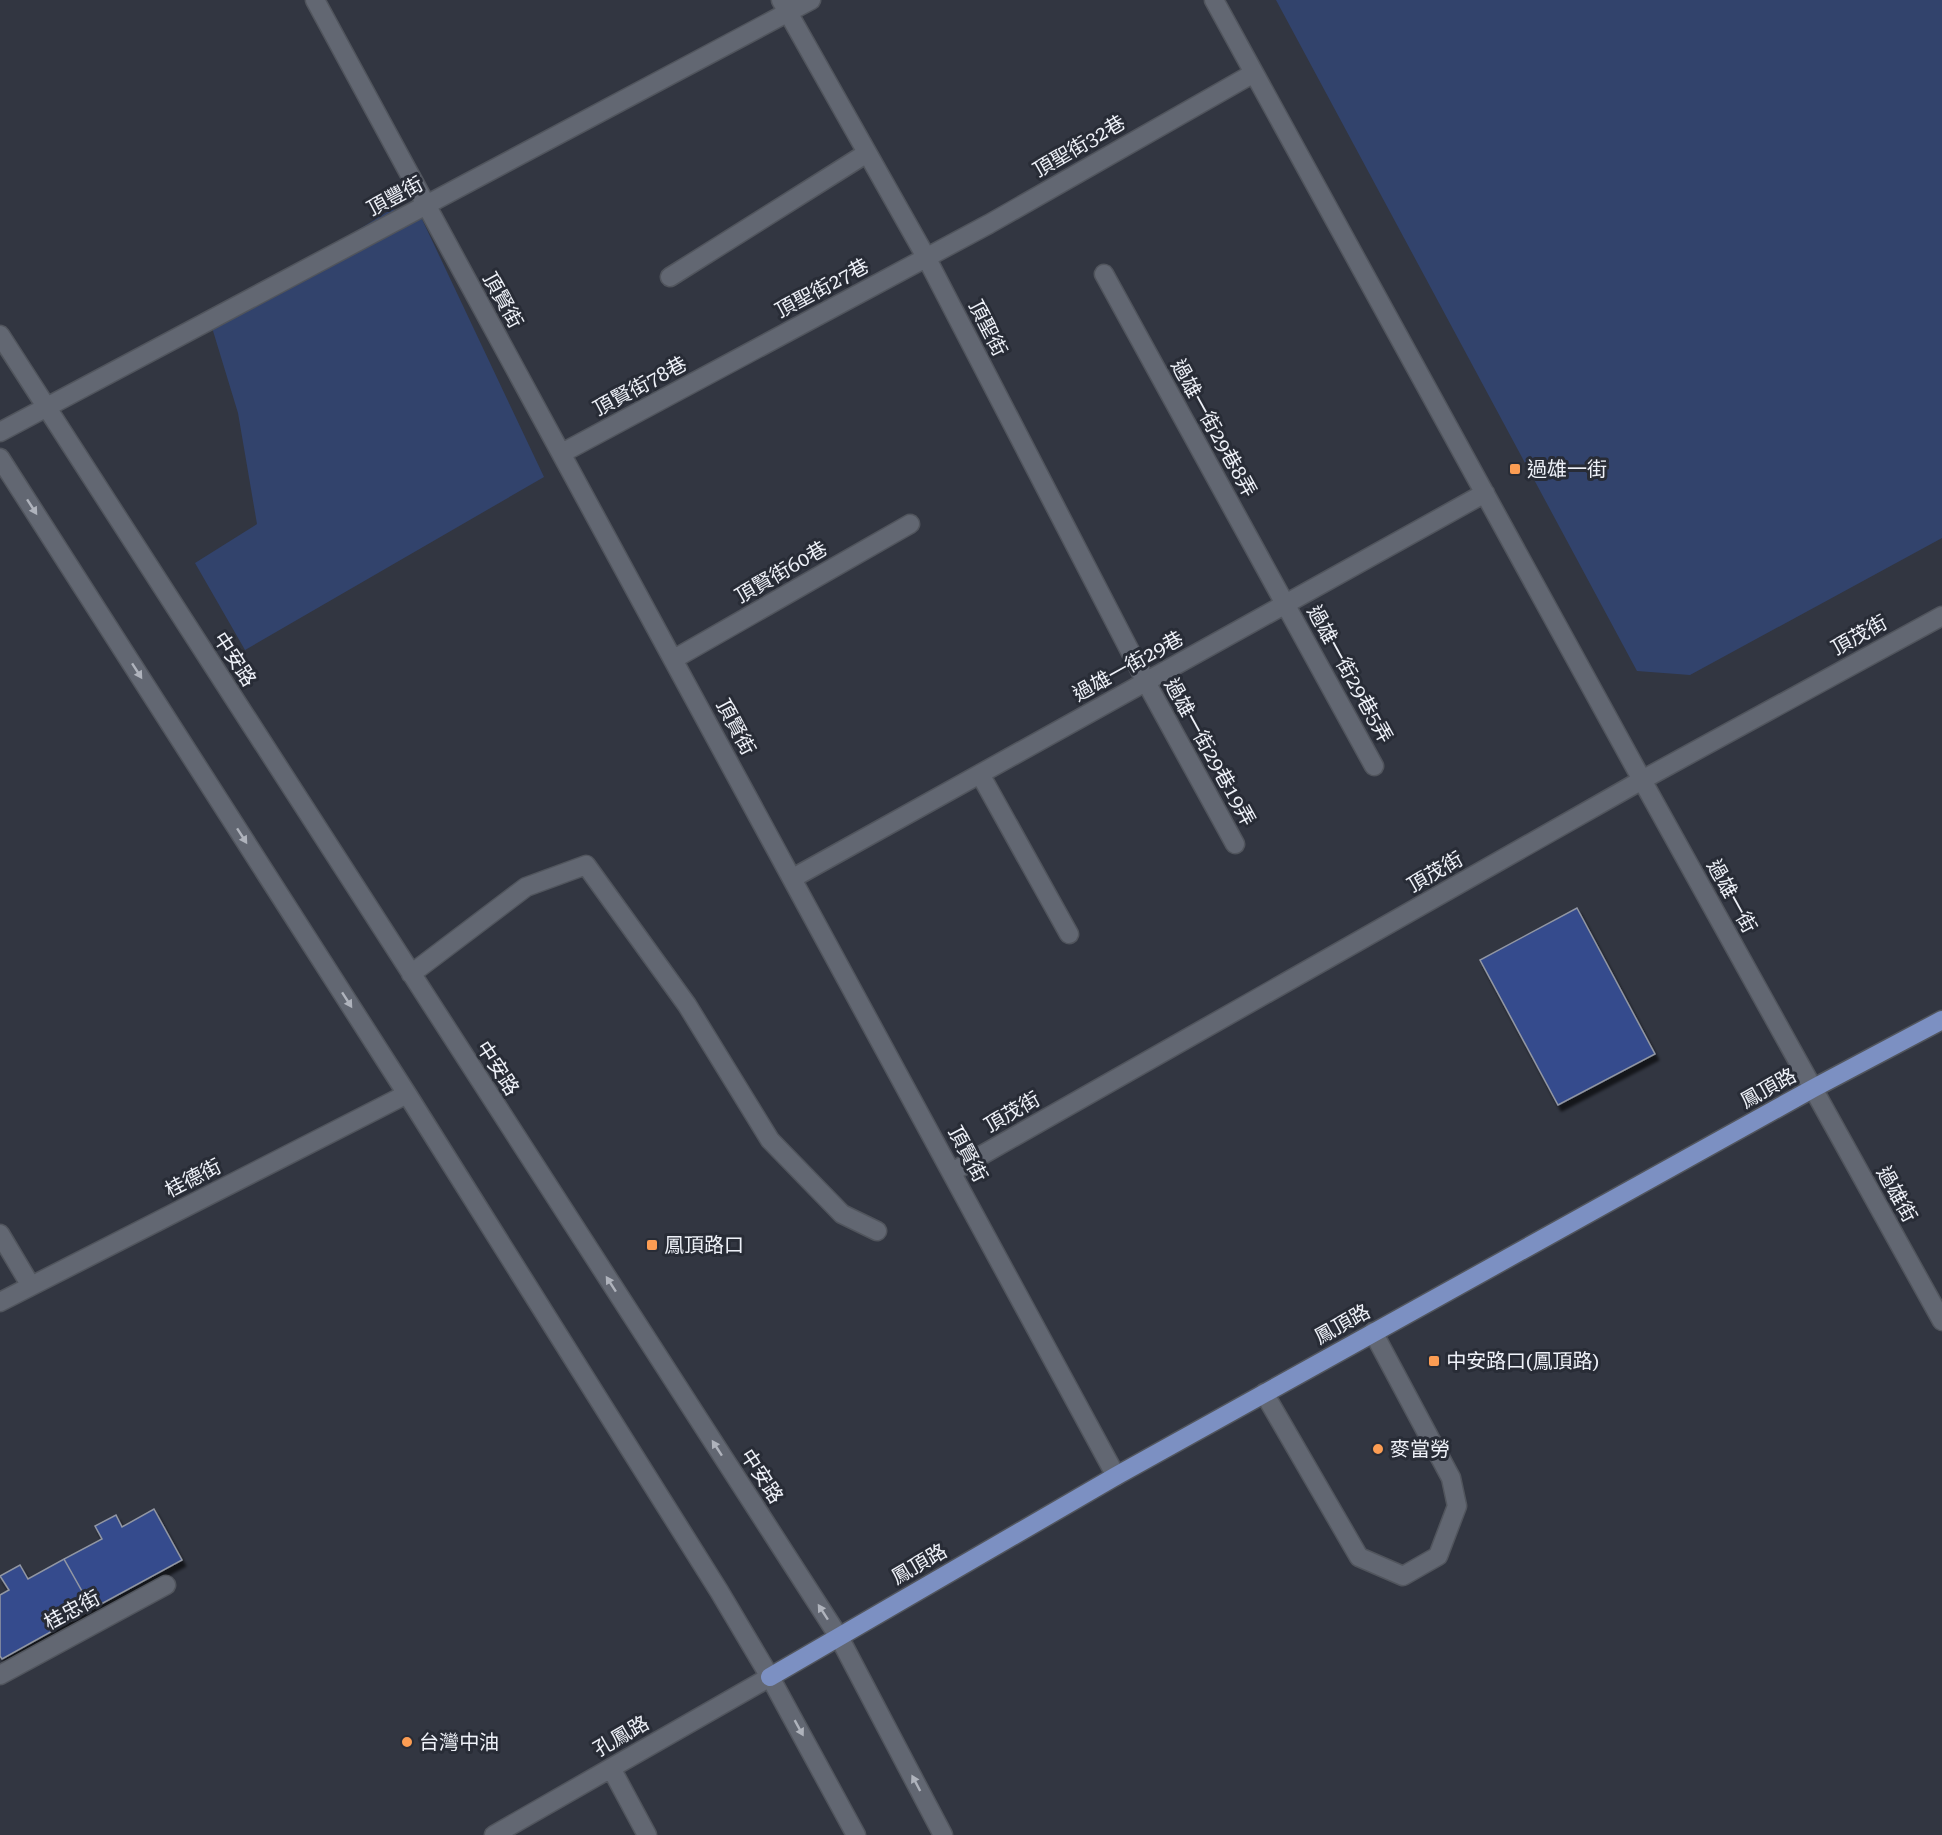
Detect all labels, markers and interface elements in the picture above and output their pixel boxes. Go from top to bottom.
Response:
street label: 頂聖街32巷 [1029,110,1129,182]
street label: 頂豐街 [363,171,427,221]
street label: 頂聖街27巷 [771,253,873,323]
street label: 頂賢街 [478,268,528,332]
street label: 頂聖街 [964,296,1012,360]
street label: 頂賢街78巷 [589,351,691,421]
street label: 過雄一街29巷8弄 [1166,355,1262,501]
place label: 過雄一街 [1527,457,1607,481]
marker: 過雄一街 [1508,462,1522,476]
one-way arrow [26,499,37,515]
street label: 頂賢街60巷 [731,536,831,608]
street label: 過雄一街29巷5弄 [1302,601,1398,747]
street label: 頂茂街 [1827,610,1891,660]
street label: 過雄一街29巷 [1069,626,1187,706]
street label: 中安路 [209,627,261,691]
one-way arrow [131,663,142,679]
street label: 過雄一街29巷19弄 [1160,674,1260,830]
street label: 頂賢街 [711,695,761,759]
one-way arrow [236,827,247,844]
street label: 頂茂街 [1403,847,1467,897]
street label: 過雄一街 [1702,855,1762,937]
one-way arrow [341,992,352,1008]
street label: 中安路 [472,1036,524,1100]
street label: 鳳頂路 [1736,1063,1800,1113]
street label: 頂茂街 [980,1087,1044,1137]
street label: 頂賢街 [943,1122,993,1186]
street label: 桂德街 [161,1154,225,1202]
street label: 過雄街 [1872,1162,1922,1226]
place label: 鳳頂路口 [664,1233,744,1257]
marker: 鳳頂路口 [645,1238,659,1252]
one-way arrow [606,1276,617,1292]
street label: 鳳頂路 [1310,1299,1374,1349]
place label: 中安路口(鳳頂路) [1446,1349,1599,1373]
marker: 中安路口(鳳頂路) [1427,1354,1441,1368]
place label: 麥當勞 [1390,1437,1450,1461]
one-way arrow [712,1440,723,1456]
marker: 麥當勞 [1371,1442,1385,1456]
street label: 中安路 [736,1444,788,1508]
street label: 鳳頂路 [887,1539,951,1589]
street label: 桂忠街 [40,1585,104,1635]
one-way arrow [817,1604,828,1620]
street label: 孔鳳路 [589,1711,653,1761]
one-way arrow [794,1720,804,1737]
place label: 台灣中油 [419,1730,499,1754]
marker: 台灣中油 [400,1735,414,1749]
one-way arrow [911,1774,921,1792]

